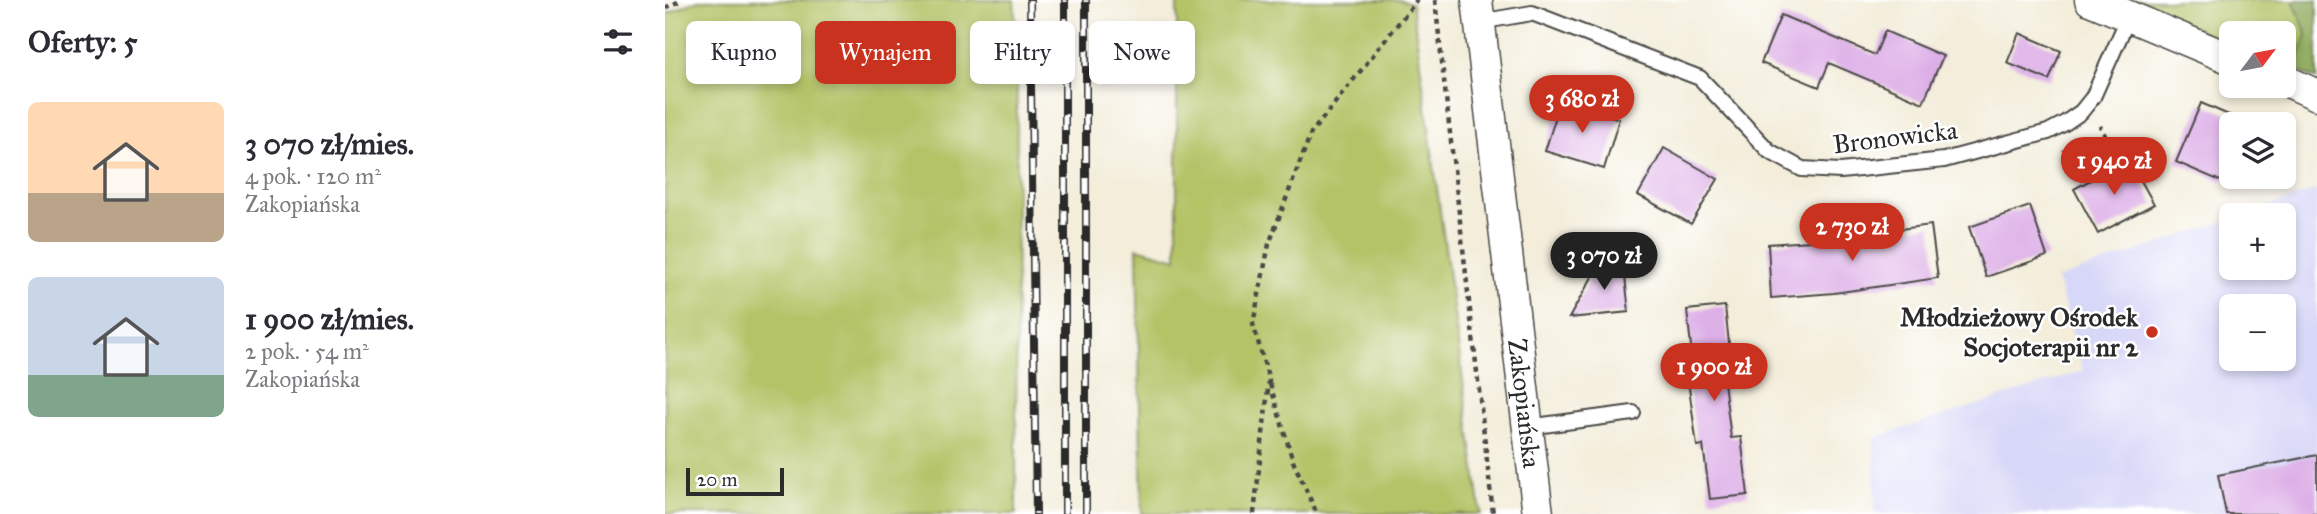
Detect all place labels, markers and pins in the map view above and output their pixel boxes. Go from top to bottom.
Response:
pin: 3 680 zł [1510,76,1654,135]
pin: 1 940 zł [2042,138,2186,197]
pin: 2 730 zł [1780,204,1924,263]
pin: 3 070 zł [1532,232,1676,292]
place label: Młodzieżowy Ośrodek Socjoterapii nr 2 [1900,301,2139,363]
marker: Młodzieżowy Ośrodek Socjoterapii nr 2 [2144,324,2160,340]
pin: 1 900 zł [1642,344,1786,403]

